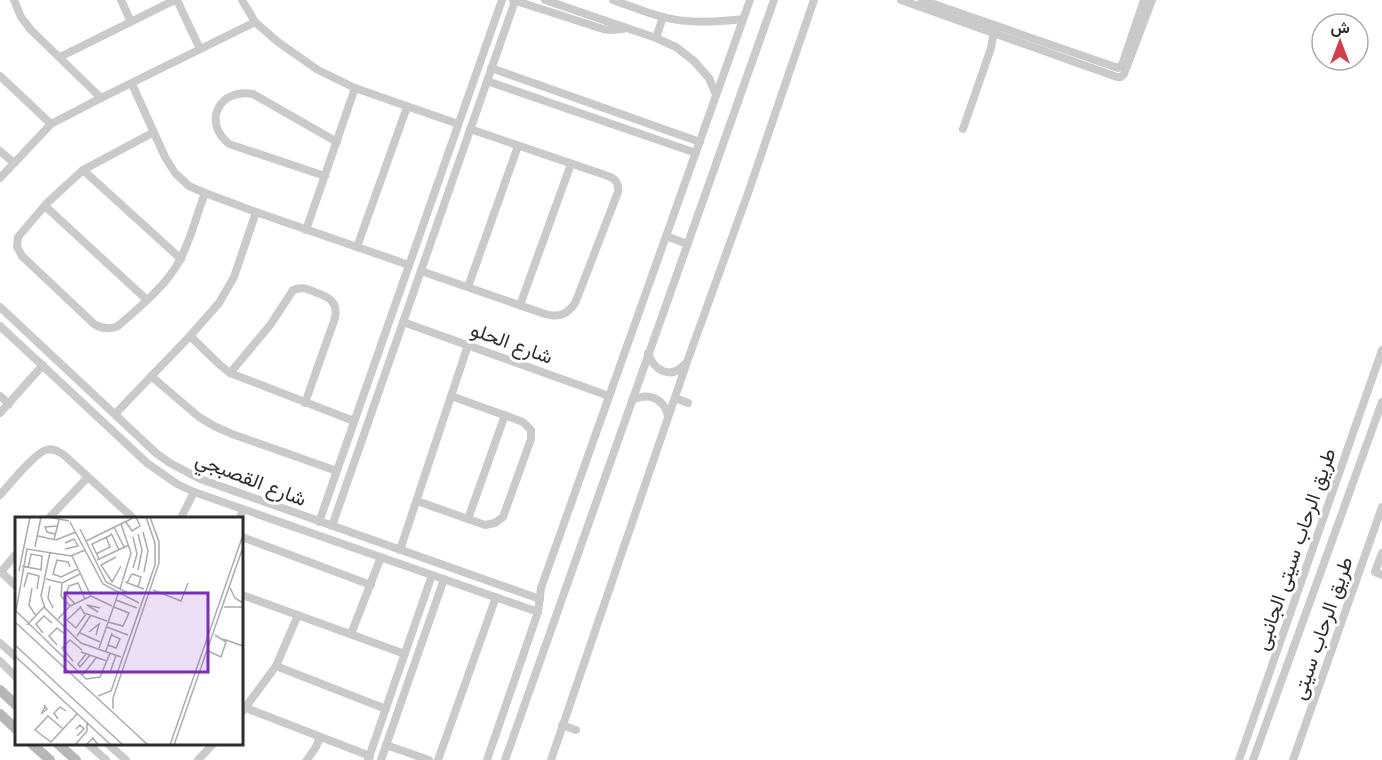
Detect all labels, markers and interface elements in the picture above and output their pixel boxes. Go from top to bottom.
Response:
north arrow [1310,12,1370,72]
text: ش [1330,17,1350,37]
street label: شارع الحلو [467,317,556,371]
street label: طريق الرحاب سيتى الجانبى [1249,445,1341,653]
street label: شارع القصبجي [190,447,310,516]
inset map [15,517,243,745]
street label: طريق الرحاب سيتى [1286,553,1358,703]

